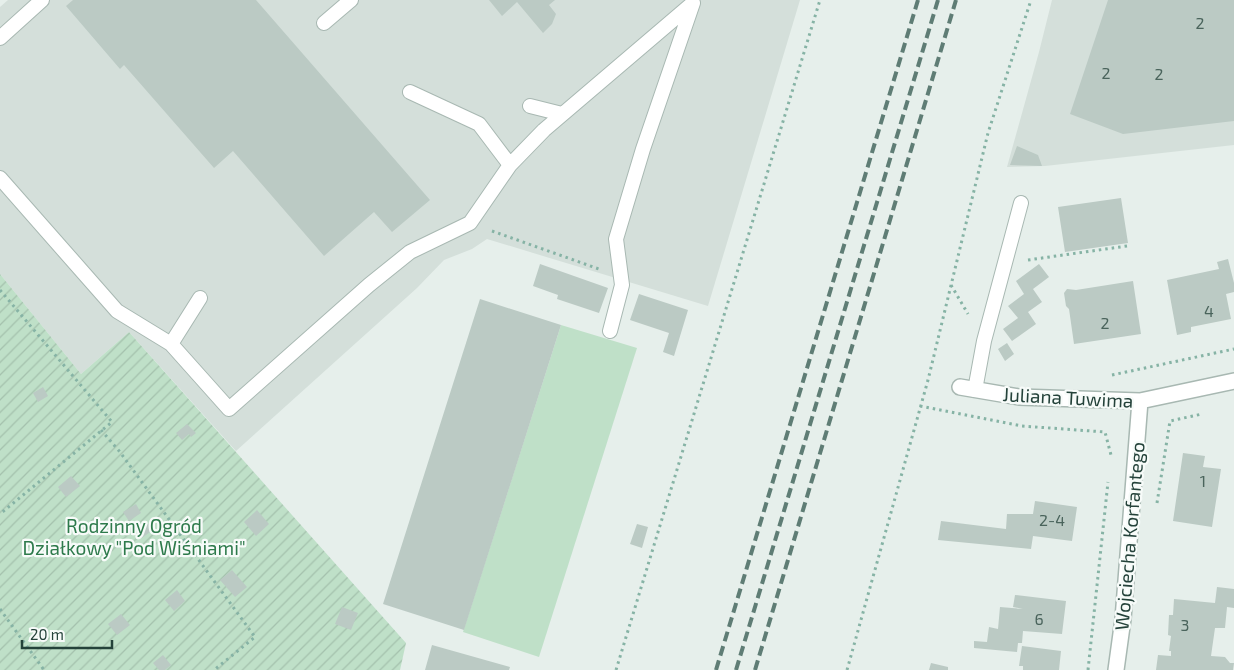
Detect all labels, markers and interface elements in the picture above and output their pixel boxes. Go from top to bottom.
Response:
house number: 2 [1196,13,1205,32]
house number: 2 [1102,63,1111,82]
house number: 2 [1155,64,1164,83]
house number: 4 [1204,301,1214,320]
house number: 2 [1101,313,1110,332]
street label: Juliana Tuwima [1002,382,1134,412]
street label: Wojciecha Korfantego [1109,441,1149,631]
house number: 1 [1200,471,1206,490]
house number: 2-4 [1039,510,1065,529]
park label: Rodzinny Ogród Działkowy "Pod Wiśniami" [22,514,246,559]
house number: 6 [1034,609,1044,628]
house number: 3 [1181,615,1189,634]
scale bar [22,618,112,650]
text: 20 m [30,625,64,643]

